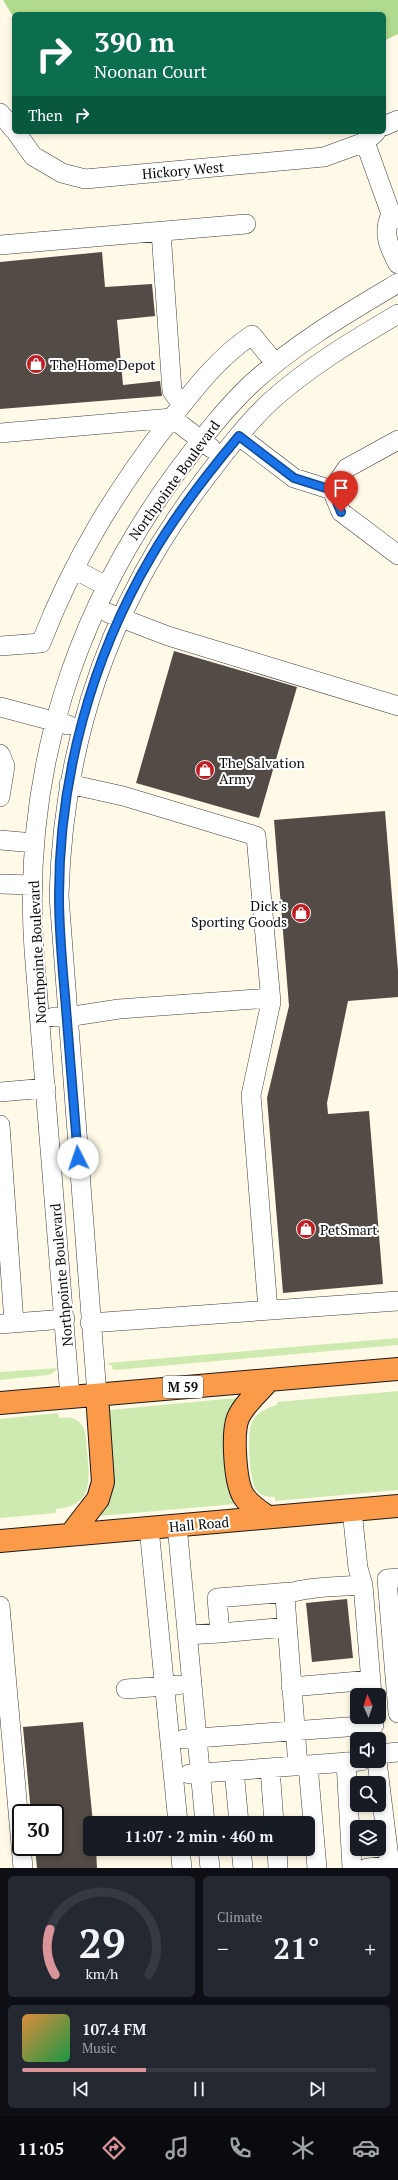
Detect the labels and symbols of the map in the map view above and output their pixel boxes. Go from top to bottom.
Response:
street label: Hickory West [141,157,226,183]
shop icon: The Home Depot [25,353,47,375]
place label: The Home Depot [50,355,156,374]
street label: Northpointe Boulevard [124,416,224,544]
pin [324,471,358,512]
place label: The Salvation Army [219,753,305,788]
shop icon: The Salvation Army [194,759,216,781]
street label: Northpointe Boulevard [24,880,50,1024]
place label: Dick's Sporting Goods [191,896,287,931]
shop icon: Dick's Sporting Goods [290,902,312,924]
position arrow [57,1137,99,1179]
street label: Northpointe Boulevard [45,1203,77,1347]
shop icon: PetSmart [295,1218,317,1240]
place label: PetSmart [320,1220,378,1239]
road number: M 59 [163,1376,203,1398]
street label: Hall Road [168,1512,230,1536]
north arrow [350,1688,386,1724]
speed limit sign: 30 [12,1804,64,1856]

